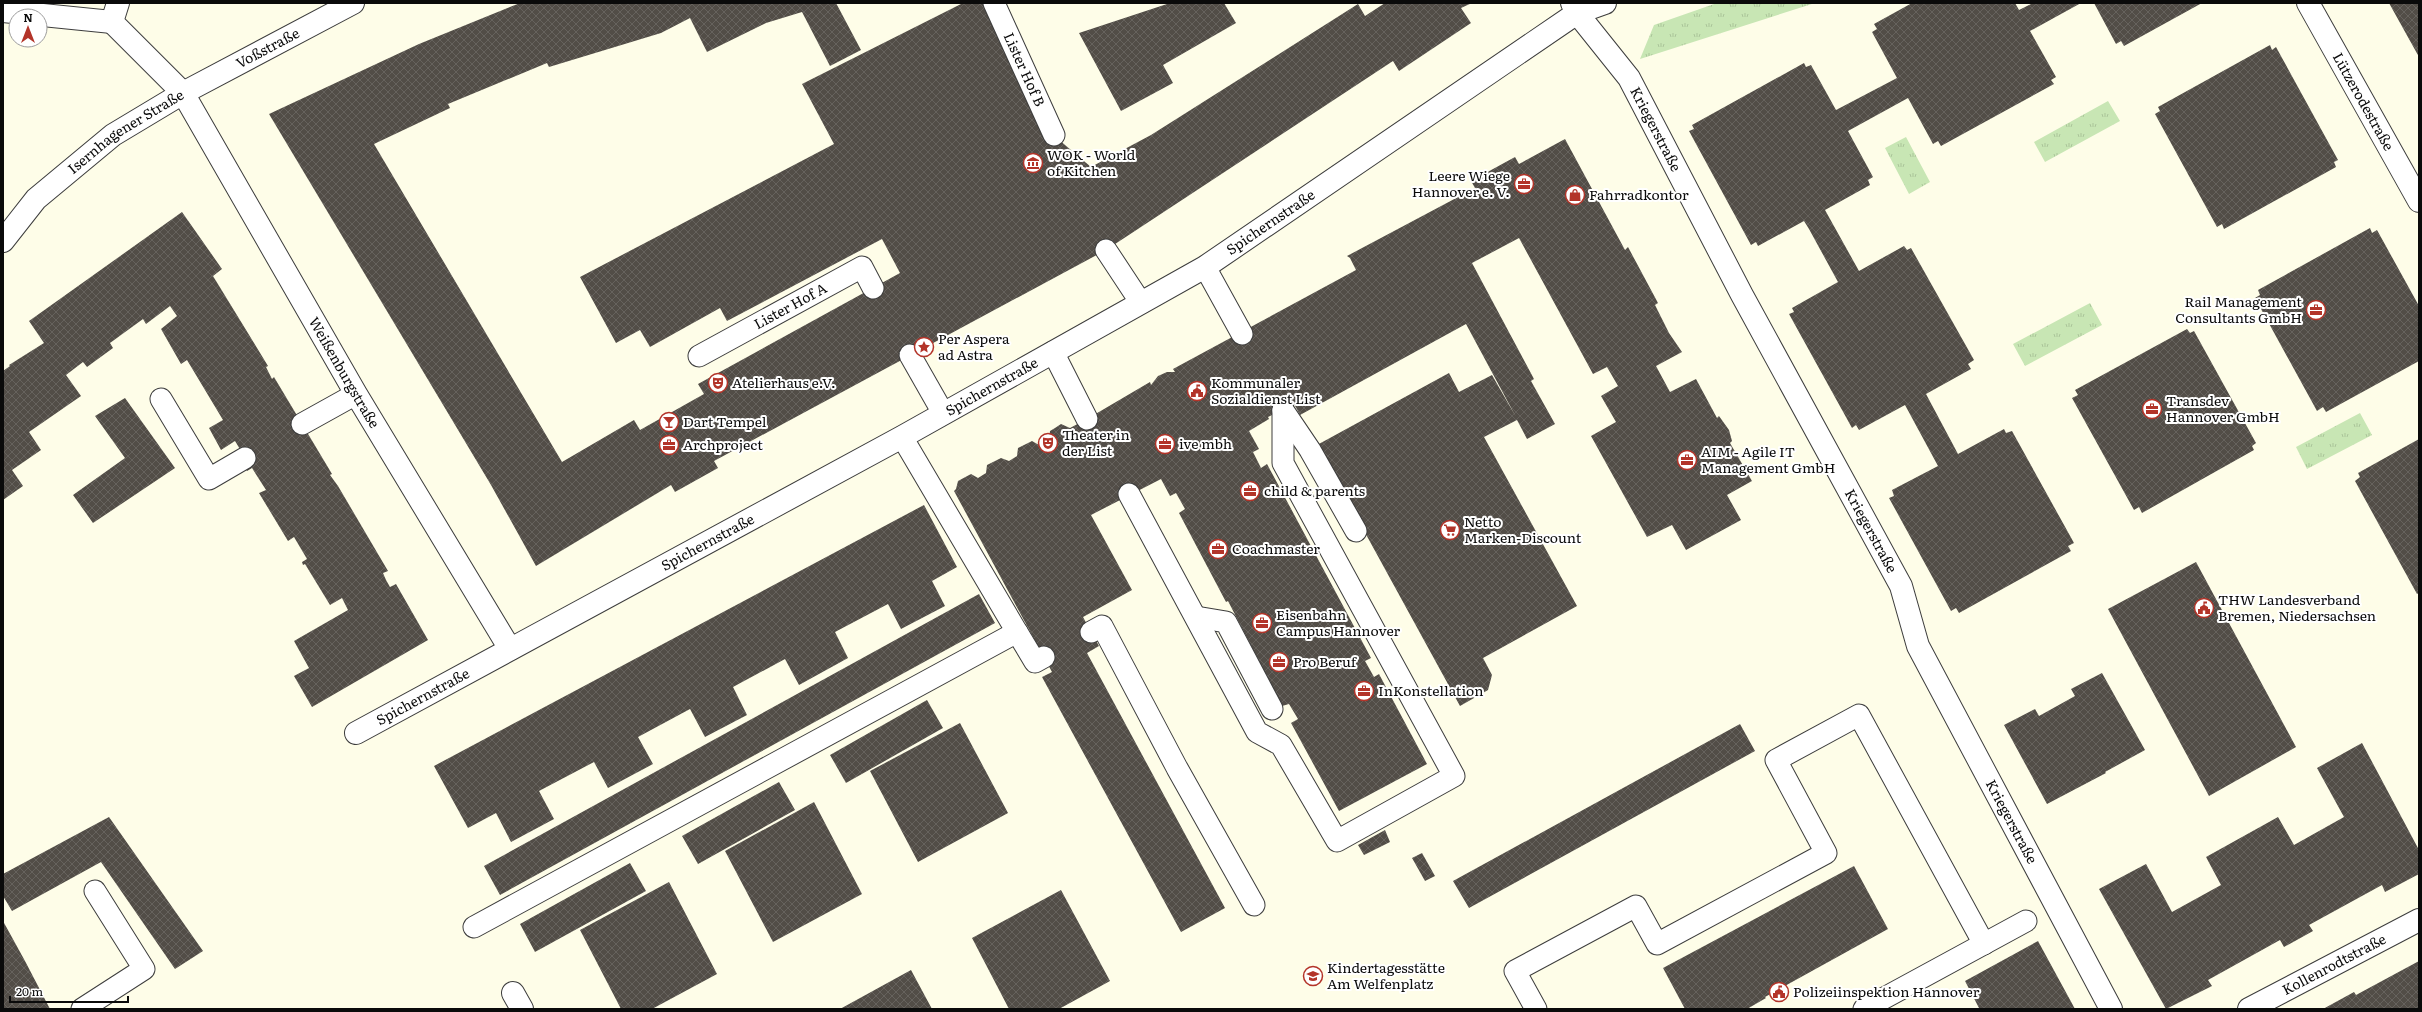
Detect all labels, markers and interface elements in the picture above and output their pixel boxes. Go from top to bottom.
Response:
north arrow [8,8,48,48]
text: N [23,9,33,25]
street label: Voßstraße [232,22,302,72]
street label: Lister Hof B [1000,29,1051,109]
street label: Lützerodestraße [2329,48,2400,154]
street label: Kriegerstraße [1626,83,1687,174]
street label: Isernhagener Straße [63,84,187,178]
place label: WOK - World of Kitchen [1047,144,1136,180]
museum icon: WOK - World of Kitchen [1022,152,1044,174]
place label: Leere Wiege Hannover e. V. [1412,165,1510,201]
office icon: Leere Wiege Hannover e. V. [1513,173,1535,195]
street label: Spichernstraße [1222,184,1318,259]
shop icon: Fahrradkontor [1564,184,1586,206]
place label: Fahrradkontor [1589,184,1689,204]
street label: Lister Hof A [750,277,830,333]
place label: Rail Management Consultants GmbH [2175,291,2302,327]
office icon: Rail Management Consultants GmbH [2305,299,2327,321]
street label: Weißenburgstraße [305,313,385,431]
place label: Per Aspera ad Astra [938,328,1010,364]
place icon: Per Aspera ad Astra [913,336,935,358]
street label: Spichernstraße [941,352,1041,420]
theatre icon: Atelierhaus e.V. [707,372,729,394]
place label: Atelierhaus e.V. [732,372,836,392]
place label: Kommunaler Sozialdienst List [1211,372,1321,408]
public building icon: Kommunaler Sozialdienst List [1186,380,1208,402]
place label: Transdev Hannover GmbH [2166,390,2280,426]
office icon: Transdev Hannover GmbH [2141,398,2163,420]
bar icon: Dart Tempel [658,411,680,433]
place label: Dart Tempel [683,411,767,431]
place label: Theater in der List [1062,424,1130,460]
theatre icon: Theater in der List [1037,432,1059,454]
office icon: ive mbh [1154,433,1176,455]
place label: ive mbh [1179,433,1232,453]
office icon: Archproject [658,434,680,456]
place label: Archproject [683,434,763,454]
place label: AIM - Agile IT Management GmbH [1701,441,1835,477]
office icon: AIM - Agile IT Management GmbH [1676,449,1698,471]
office icon: child & parents [1239,480,1261,502]
place label: child & parents [1264,480,1365,500]
street label: Kriegerstraße [1841,485,1903,576]
street label: Spichernstraße [657,508,757,575]
place label: Netto Marken-Discount [1464,511,1582,547]
supermarket icon: Netto Marken-Discount [1439,519,1461,541]
office icon: Coachmaster [1207,538,1229,560]
place label: Coachmaster [1232,538,1320,558]
place label: THW Landesverband Bremen, Niedersachsen [2218,589,2376,625]
public building icon: THW Landesverband Bremen, Niedersachsen [2193,597,2215,619]
place label: Eisenbahn Campus Hannover [1276,604,1401,640]
office icon: Eisenbahn Campus Hannover [1251,612,1273,634]
office icon: Pro Beruf [1268,651,1290,673]
place label: Pro Beruf [1293,651,1358,671]
street label: Spichernstraße [372,663,472,729]
office icon: InKonstellation [1353,680,1375,702]
place label: InKonstellation [1378,680,1483,700]
street label: Kriegerstraße [1982,775,2043,867]
street label: Kollenrodtstraße [2278,928,2389,999]
place label: Kindertagesstätte Am Welfenplatz [1327,957,1445,993]
school or university icon: Kindertagesstätte Am Welfenplatz [1302,965,1324,987]
scale bar [10,978,128,1004]
public building icon: Polizeiinspektion Hannover [1768,981,1790,1003]
place label: Polizeiinspektion Hannover [1793,981,1980,1001]
text: 20 m [16,982,43,1000]

